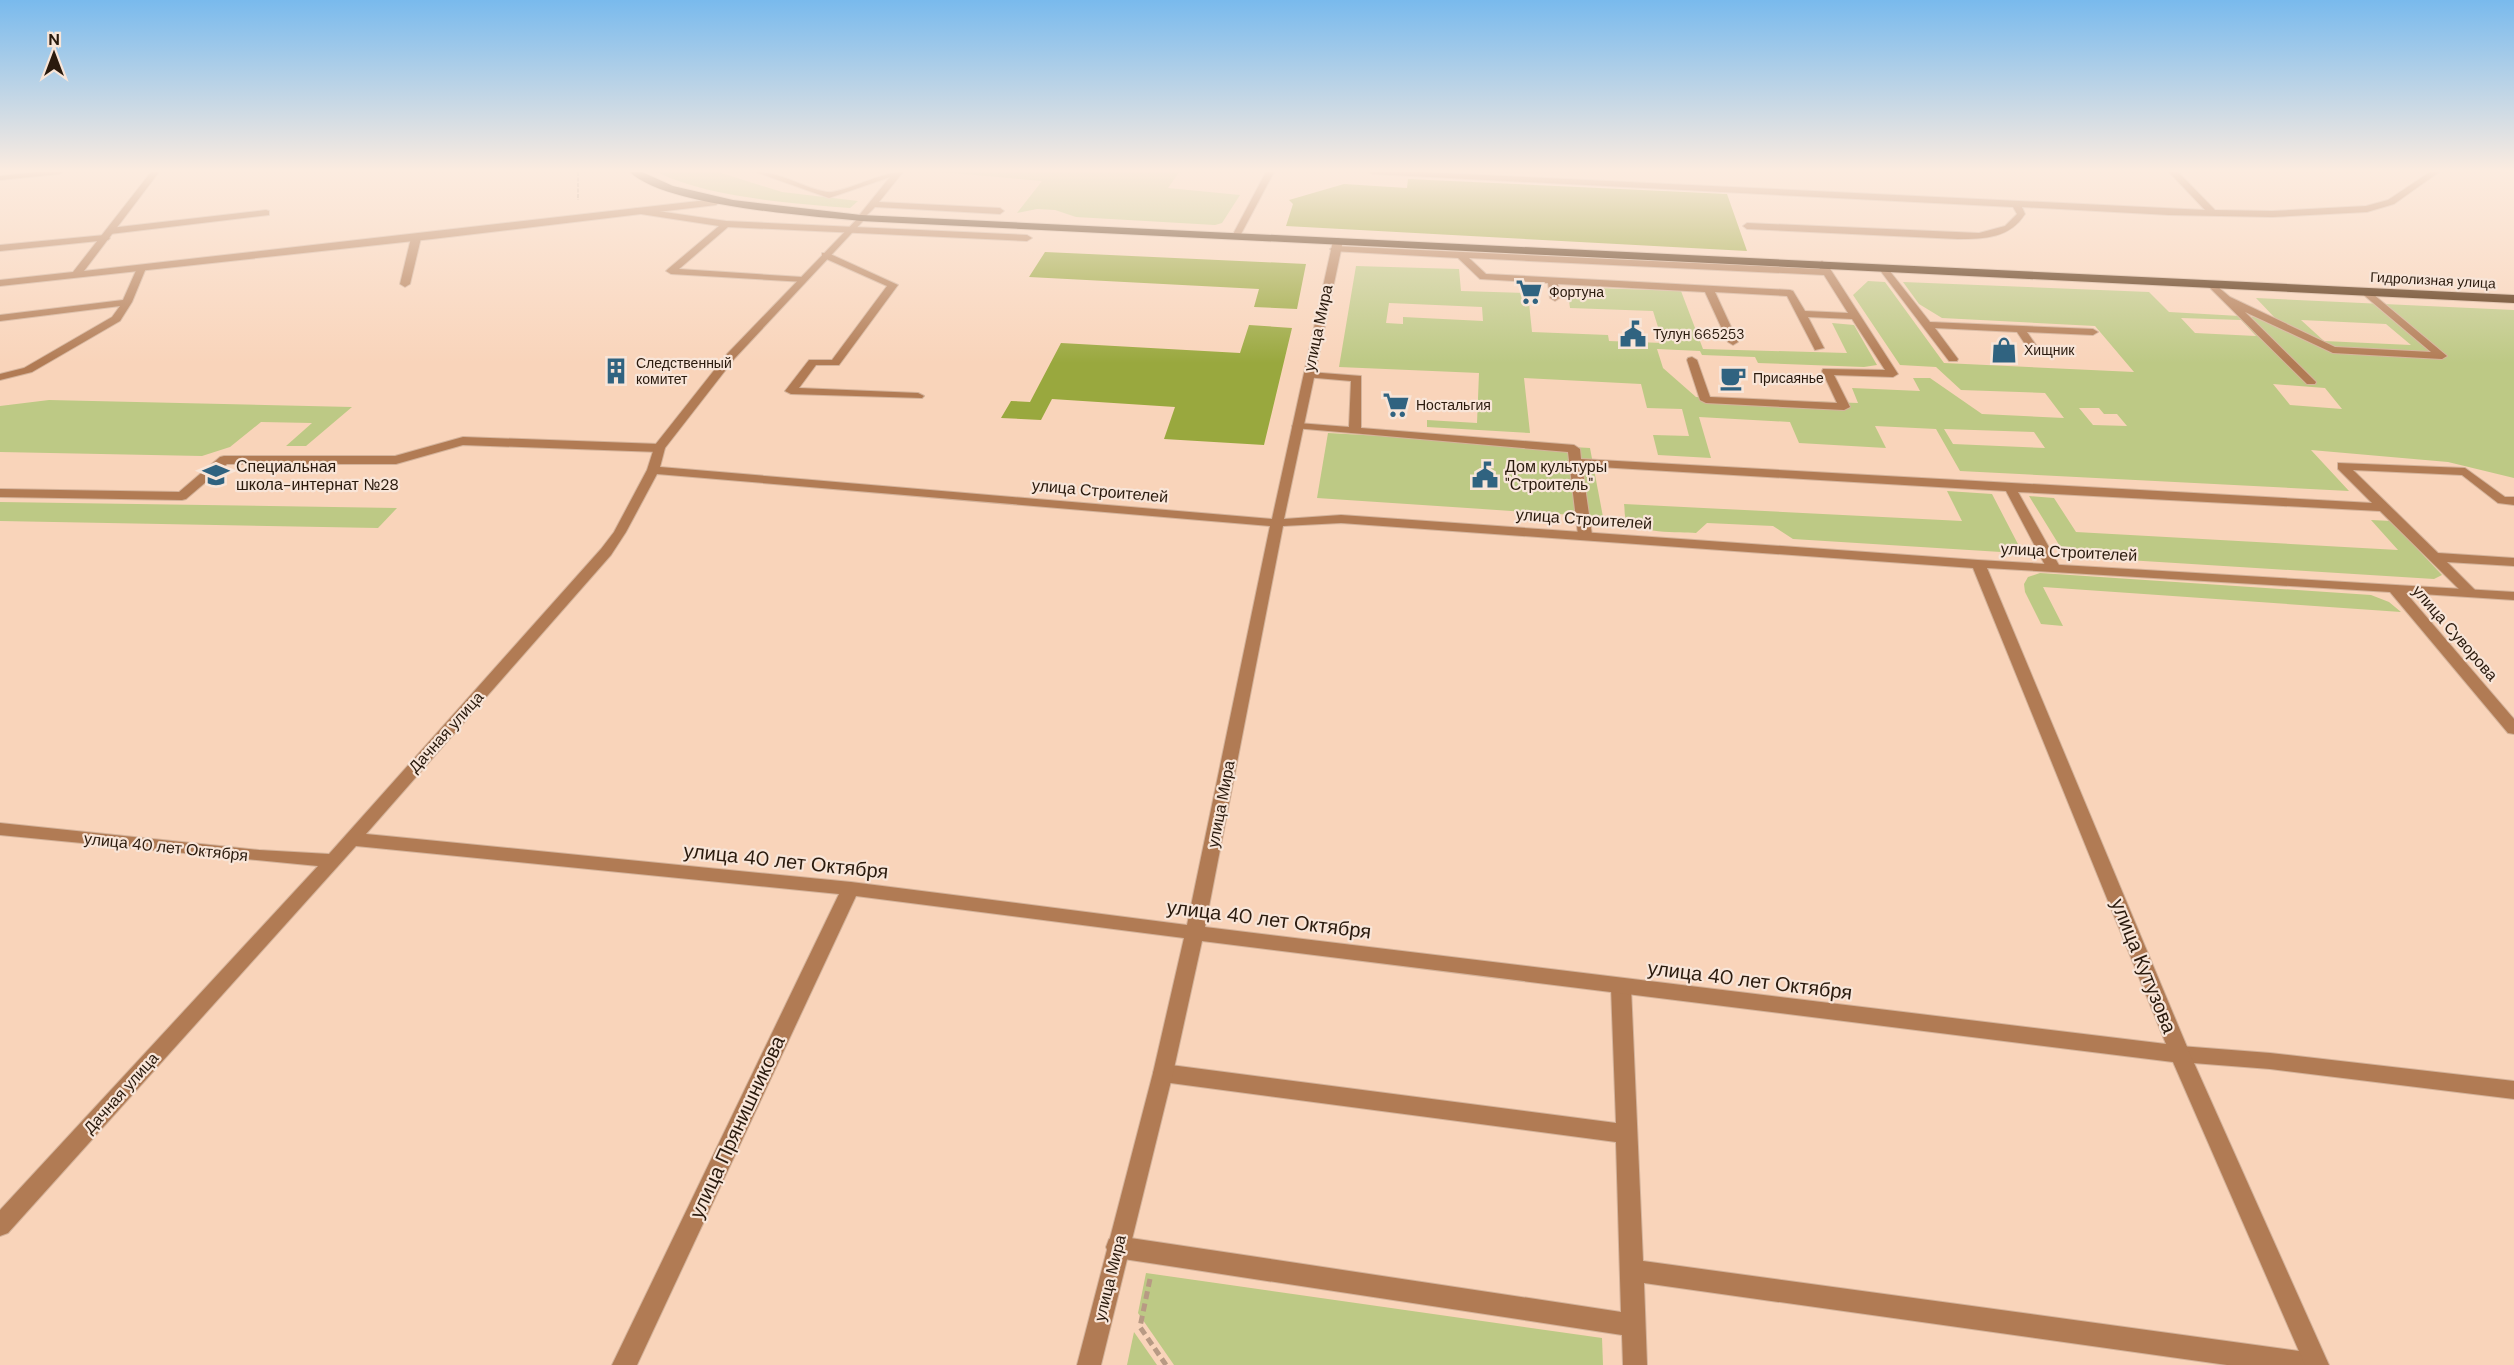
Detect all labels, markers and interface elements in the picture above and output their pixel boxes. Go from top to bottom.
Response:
north arrow [24,24,84,84]
text: N [48,29,60,50]
street label: Гидролизная улица [2370,268,2496,292]
supermarket icon: Фортуна [1514,277,1544,307]
street label: улица Мира [1299,283,1337,373]
place label: Фортуна [1549,283,1604,301]
public building icon: Тулун 665253 [1618,319,1648,349]
place label: Тулун 665253 [1653,325,1745,343]
shop icon: Хищник [1989,335,2019,365]
place label: Хищник [2024,341,2075,359]
place label: Следственный комитет [636,354,732,388]
building icon: Следственный комитет [601,356,631,386]
cafe icon: Присаянье [1718,363,1748,393]
place label: Присаянье [1753,369,1824,387]
supermarket icon: Ностальгия [1381,390,1411,420]
place label: Ностальгия [1416,396,1491,414]
place label: Специальная школа-интернат №28 [236,456,399,495]
place label: Дом культуры "Строитель" [1505,456,1607,495]
school or university icon: Специальная школа-интернат №28 [201,460,231,490]
public building icon: Дом культуры "Строитель" [1470,460,1500,490]
street label: улица Строителей [1031,475,1169,507]
street label: улица Строителей [1515,504,1653,534]
street label: улица Строителей [2000,538,2138,566]
street label: улица Суворова [2408,581,2502,685]
street label: Дачная улица [404,687,488,777]
street label: улица Мира [1202,759,1240,849]
street label: улица 40 лет Октября [83,828,249,866]
street label: улица 40 лет Октября [682,837,890,885]
street label: улица 40 лет Октября [1165,894,1373,944]
street label: улица Кутузова [2105,895,2183,1038]
street label: улица 40 лет Октября [1646,955,1854,1005]
street label: улица Прянишникова [683,1031,791,1222]
street label: Дачная улица [79,1048,163,1138]
street label: улица Мира [1089,1233,1131,1323]

